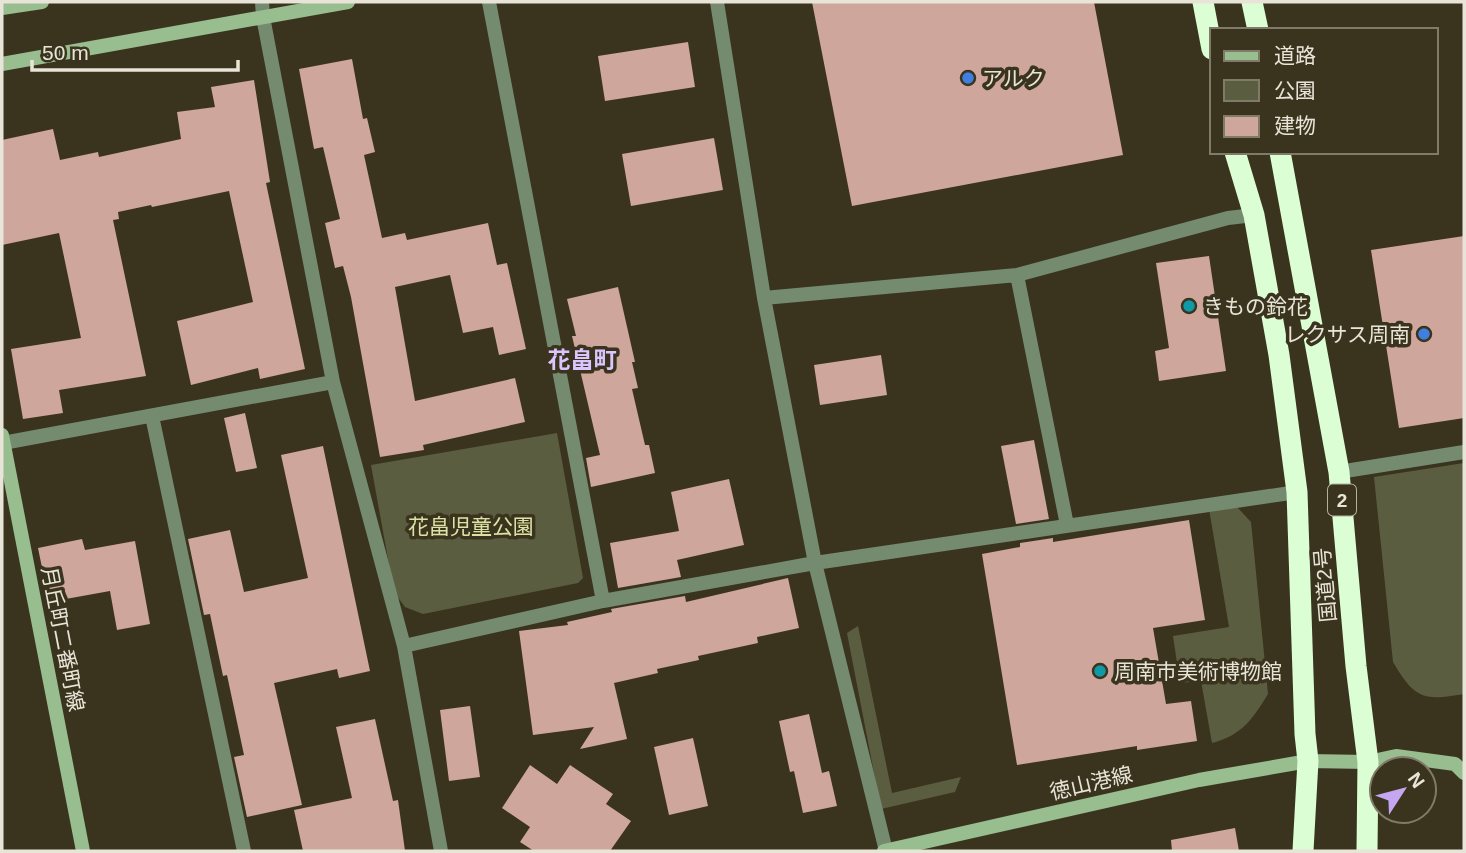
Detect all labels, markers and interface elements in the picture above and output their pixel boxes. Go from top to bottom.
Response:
scale bar [32,28,238,72]
legend [1210,28,1438,154]
text: 50 m [42,41,89,64]
text: 道路 [1274,44,1316,67]
place label: アルク [982,67,1045,90]
marker: アルク [960,70,976,86]
text: 公園 [1274,79,1316,102]
text: 建物 [1274,114,1316,137]
place label: きもの鈴花 [1203,295,1308,318]
marker: きもの鈴花 [1181,298,1197,314]
place label: レクサス周南 [1284,323,1410,346]
marker: レクサス周南 [1416,326,1432,342]
district label: 花畠町 [548,347,617,373]
road number: 2 [1328,485,1356,516]
park label: 花畠児童公園 [408,515,534,538]
street label: 国道2号 [1310,547,1340,623]
street label: 月丘町二番町線 [38,565,88,713]
place label: 周南市美術博物館 [1114,660,1282,683]
marker: 周南市美術博物館 [1092,663,1108,679]
north arrow [1368,755,1438,825]
street label: 徳山港線 [1047,762,1135,804]
text: N [1404,769,1429,792]

